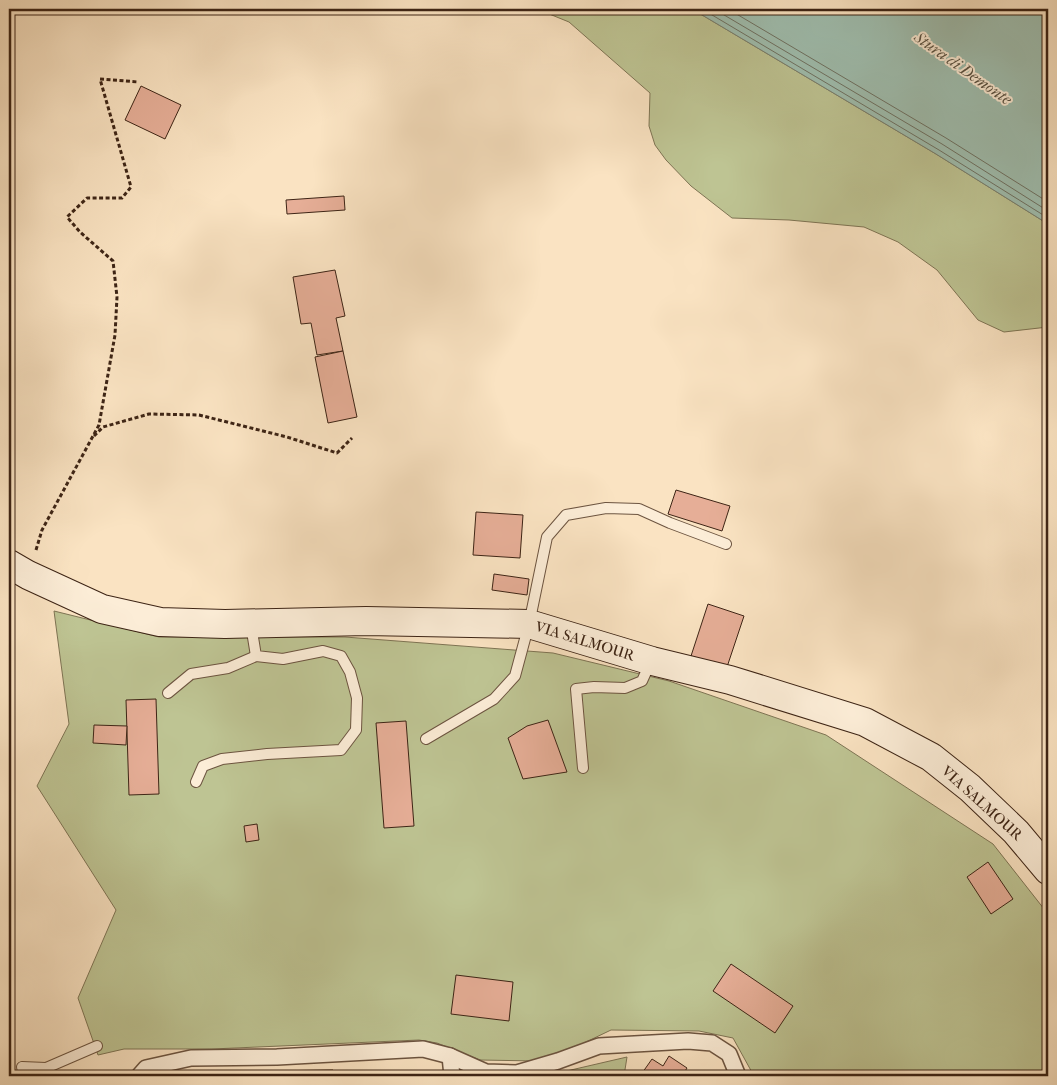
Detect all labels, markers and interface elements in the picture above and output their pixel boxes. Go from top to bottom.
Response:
water label: Stura di Demonte [910,27,1016,109]
street label: VIA SALMOUR [532,617,638,665]
street label: VIA SALMOUR [937,761,1027,845]

